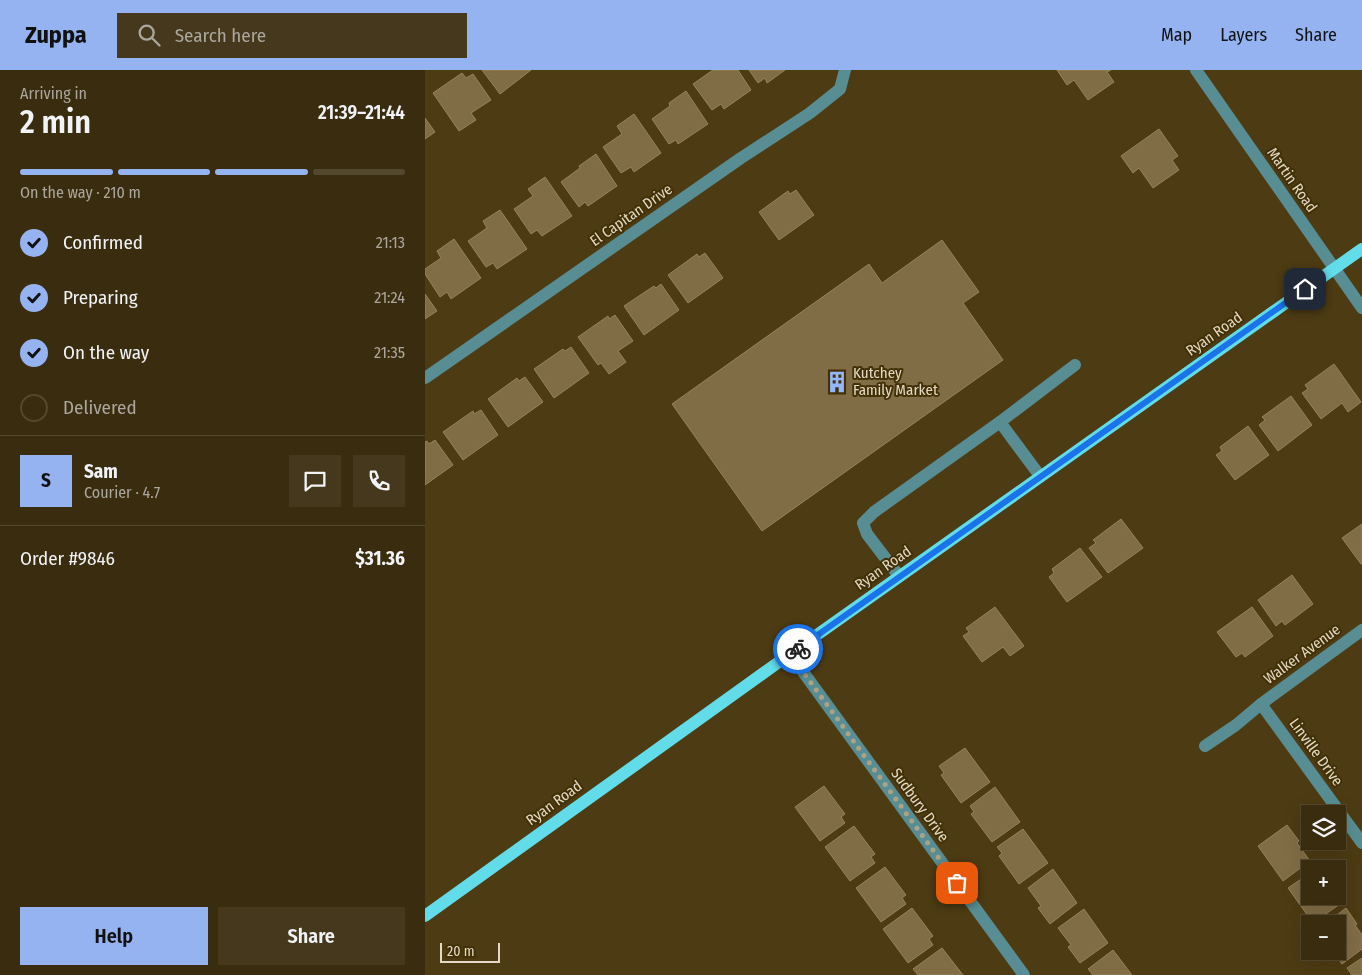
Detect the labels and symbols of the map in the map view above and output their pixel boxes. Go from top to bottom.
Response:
street label: Martin Road [1263,144,1321,216]
street label: El Capitan Drive [586,180,676,250]
pin [1284,268,1326,310]
street label: Ryan Road [1182,308,1246,360]
place label: Kutchey Family Market [853,364,938,399]
building icon: Kutchey Family Market [824,369,850,395]
street label: Ryan Road [851,542,915,594]
street label: Walker Avenue [1260,620,1344,688]
courier [773,624,823,674]
street label: Linville Drive [1285,715,1347,789]
street label: Sudbury Drive [887,765,953,845]
street label: Ryan Road [523,777,585,829]
pin [936,862,978,904]
scale bar [440,940,500,963]

